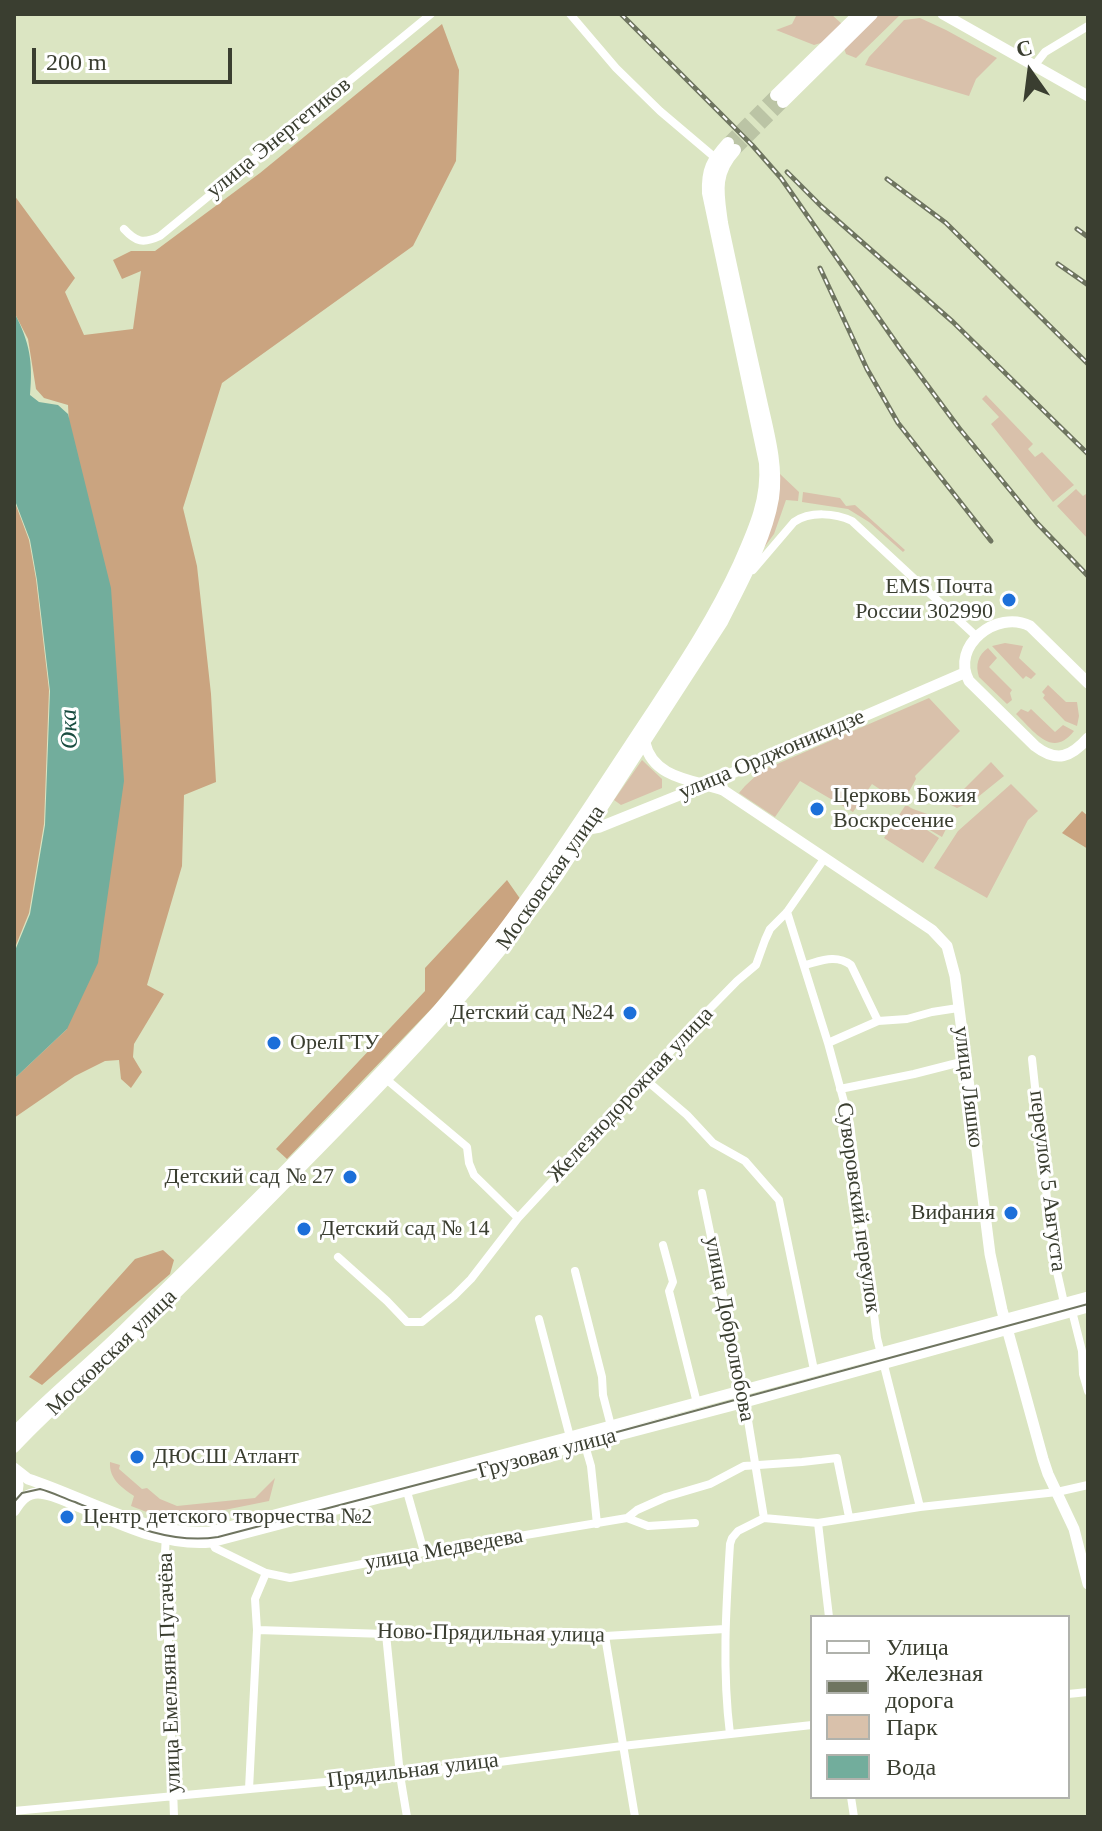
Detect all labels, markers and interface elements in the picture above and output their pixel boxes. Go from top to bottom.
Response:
scale bar [36,32,236,82]
north arrow [990,32,1070,112]
text: С [1013,34,1035,62]
text: 200 m [46,49,107,75]
street label: улица Энергетиков [202,72,356,204]
place label: EMS Почта России 302990 [855,574,993,626]
marker: EMS Почта России 302990 [1000,591,1018,609]
street label: улица Орджоникидзе [675,704,869,806]
water label: Ока [55,709,85,749]
place label: Церковь Божия Воскресение [833,783,976,834]
street label: Московская улица [491,800,611,956]
marker: Церковь Божия Воскресение [808,800,826,818]
place label: Детский сад №24 [450,1000,614,1026]
street label: Железнодорожная улица [543,1002,719,1188]
marker: Детский сад №24 [621,1004,639,1022]
street label: улица Ляшко [947,1025,989,1149]
place label: ОрелГТУ [290,1030,379,1056]
marker: ОрелГТУ [265,1034,283,1052]
street label: переулок 5 Августа [1023,1089,1071,1273]
street label: Суворовский переулок [830,1101,886,1315]
place label: Детский сад № 27 [165,1164,334,1190]
marker: Детский сад № 27 [341,1168,359,1186]
place label: Вифания [911,1200,995,1226]
marker: Вифания [1002,1204,1020,1222]
place label: Детский сад № 14 [320,1216,489,1242]
marker: Детский сад № 14 [295,1220,313,1238]
street label: улица Добролюбова [698,1234,760,1424]
street label: Московская улица [41,1284,183,1422]
street label: Грузовая улица [475,1423,619,1485]
place label: ДЮСШ Атлант [153,1444,299,1470]
marker: ДЮСШ Атлант [128,1448,146,1466]
place label: Центр детского творчества №2 [83,1504,372,1530]
marker: Центр детского творчества №2 [58,1508,76,1526]
street label: улица Медведева [363,1523,525,1577]
street label: улица Емельяна Пугачёва [153,1552,187,1794]
legend [810,1615,1070,1799]
street label: Ново-Прядильная улица [377,1619,605,1649]
text: Улица [886,1634,949,1660]
text: Железная дорога [885,1660,983,1713]
text: Парк [886,1714,938,1740]
street label: Прядильная улица [326,1747,500,1795]
text: Вода [886,1754,936,1780]

